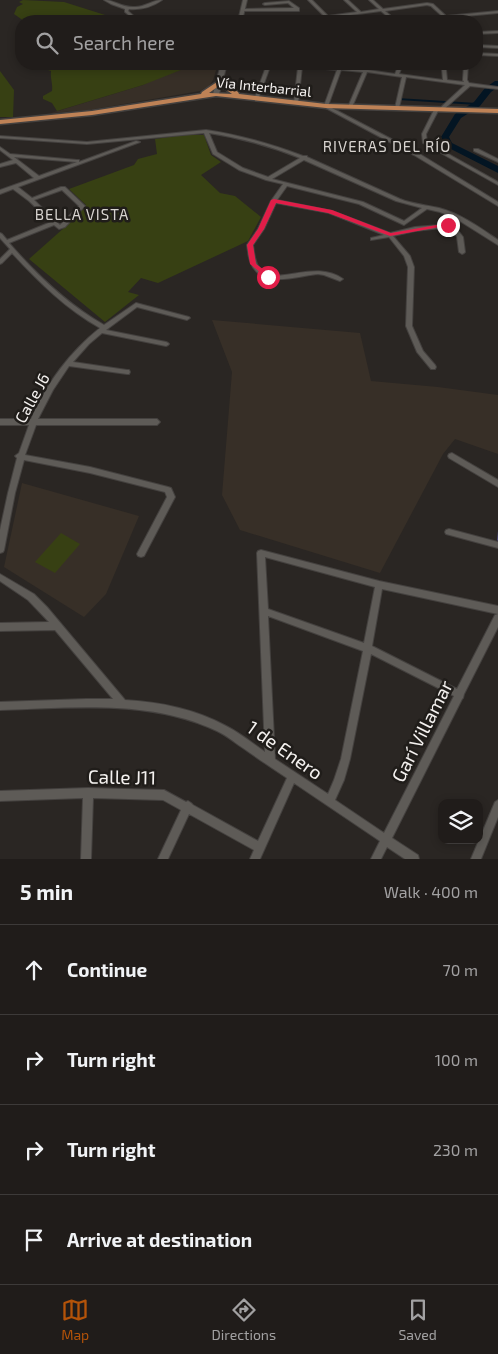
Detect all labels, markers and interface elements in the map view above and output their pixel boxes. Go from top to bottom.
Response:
search box [15,15,483,70]
icon: search [33,29,61,57]
text: Search here [73,31,175,54]
street label: Vía Interbarrial [216,73,313,100]
district label: RIVERAS DEL RÍO [323,137,451,155]
district label: BELLA VISTA [35,205,129,223]
route end [437,214,460,237]
route start [257,266,280,289]
street label: Calle J6 [10,370,53,426]
street label: Garí Villamar [386,676,457,786]
street label: 1 de Enero [243,715,328,784]
street label: Calle J11 [88,764,156,789]
map controls [438,799,483,844]
button: layers [438,799,483,844]
text: 5 min [20,879,73,904]
text: Walk · 400 m [384,882,478,901]
icon: ahead [20,956,48,984]
text: Continue [67,958,147,981]
text: 70 m [443,960,478,979]
icon: right [20,1046,48,1074]
text: Turn right [67,1048,155,1071]
text: 100 m [435,1050,478,1069]
icon: right [20,1136,48,1164]
text: Turn right [67,1138,155,1161]
text: 230 m [433,1140,478,1159]
icon: arrive [20,1226,48,1254]
text: Arrive at destination [67,1228,252,1251]
tab: Map [61,1296,89,1343]
tab: Directions [212,1296,276,1343]
tab: Saved [398,1296,437,1343]

